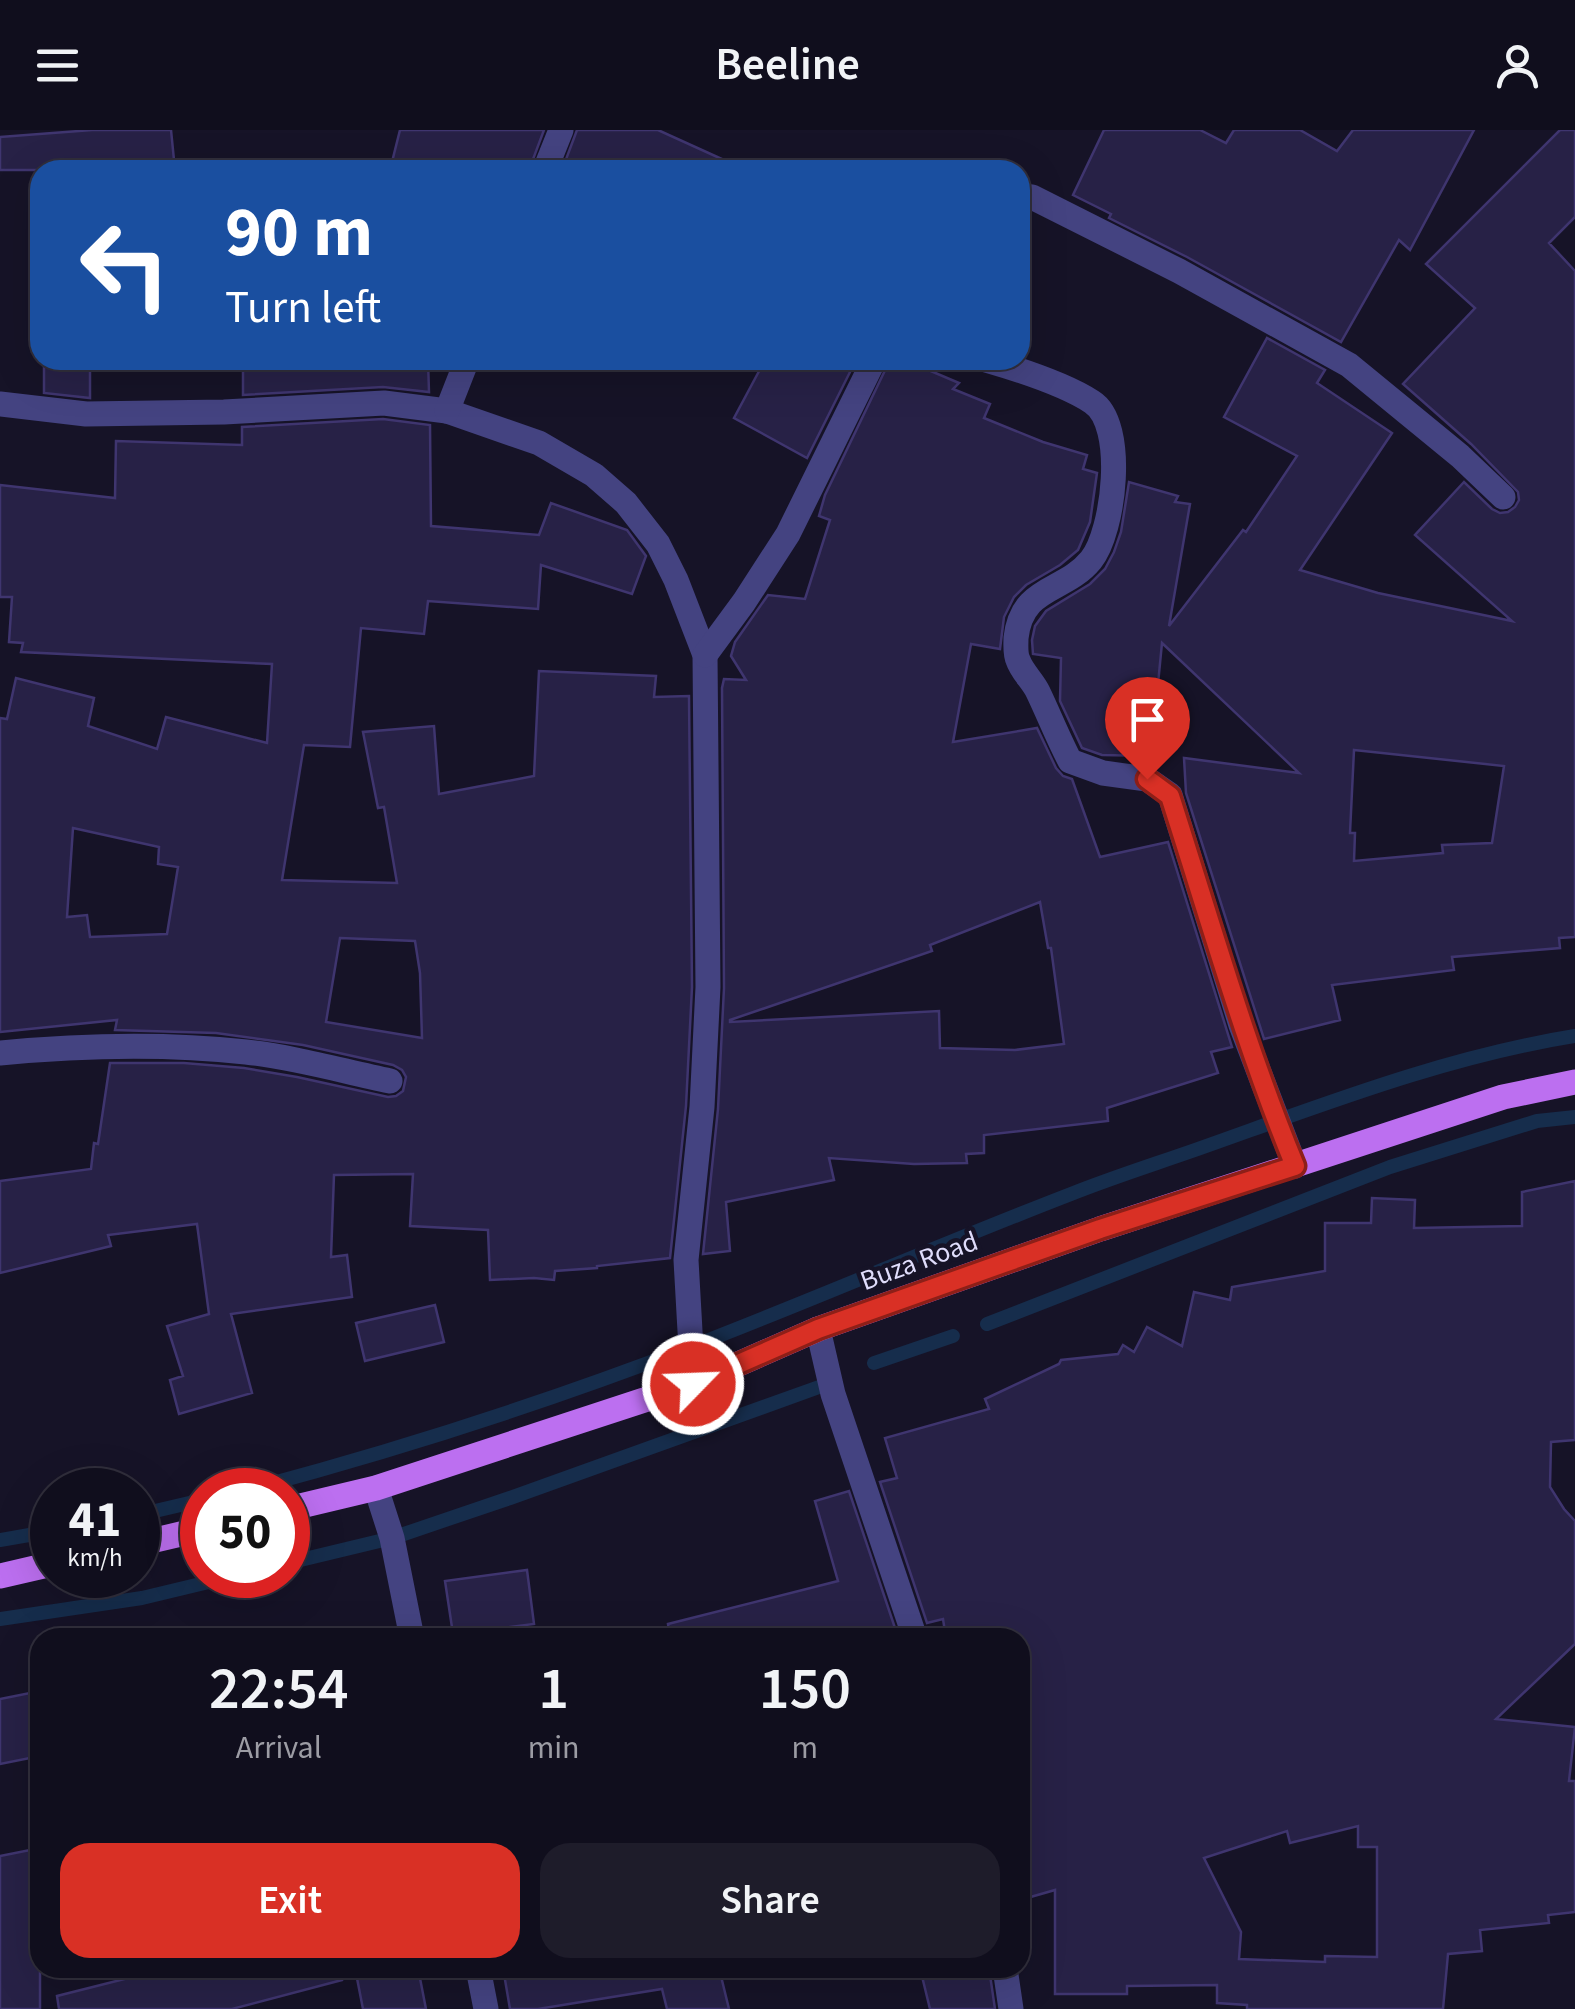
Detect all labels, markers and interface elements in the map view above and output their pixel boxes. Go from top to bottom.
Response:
text: Beeline [715,33,860,97]
icon: menu [30,38,85,93]
icon: person [1490,38,1545,93]
text: 90 m [225,183,373,283]
icon: left [60,200,190,330]
text: Turn left [225,276,381,340]
pin [1105,677,1190,780]
icon: arrive [1120,692,1175,747]
street label: Buza Road [854,1221,984,1301]
position arrow [641,1332,745,1436]
speed limit sign: 50 [180,1468,310,1598]
text: 41 [69,1485,121,1556]
text: km/h [67,1540,123,1576]
text: 22:54 [209,1647,349,1732]
text: 1 [538,1647,569,1732]
text: 150 [759,1647,851,1732]
text: Arrival [236,1725,322,1771]
text: min [528,1725,580,1771]
text: m [792,1725,818,1771]
button: Exit [60,1843,520,1958]
button: Share [540,1843,1000,1958]

